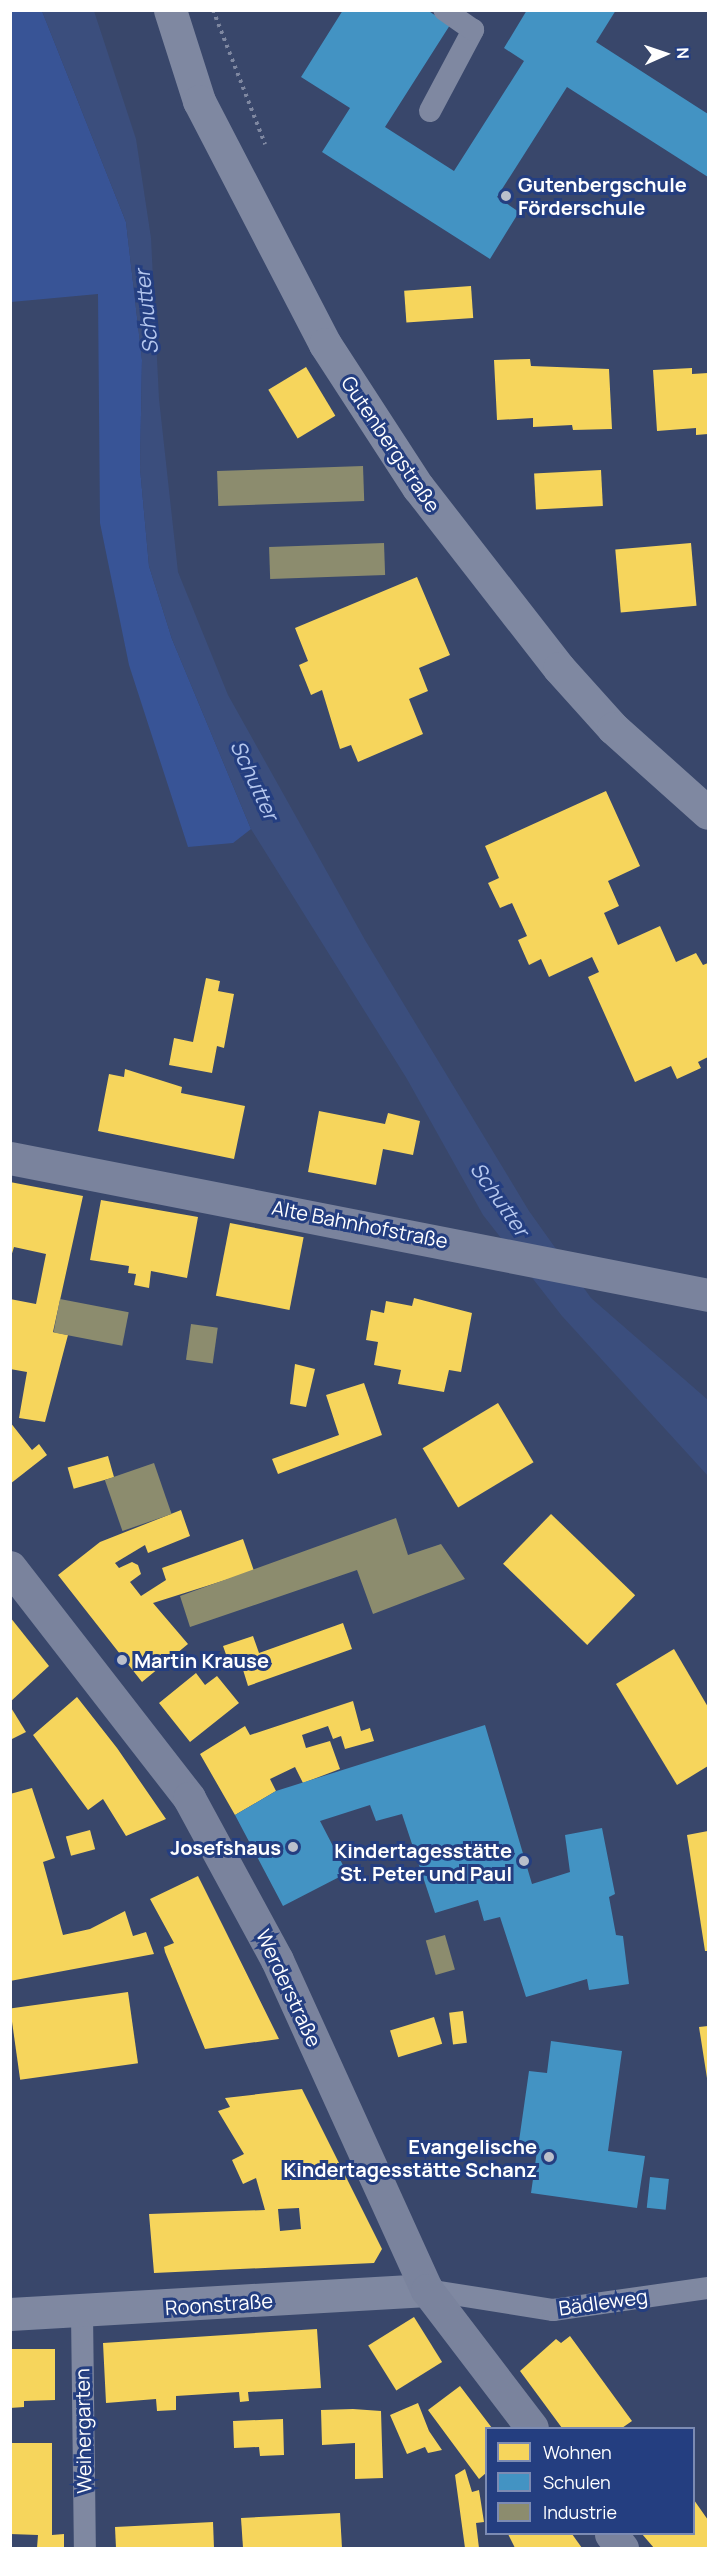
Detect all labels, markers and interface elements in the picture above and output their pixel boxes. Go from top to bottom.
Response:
north arrow [635,24,695,84]
text: N [672,47,694,59]
place label: Gutenbergschule Förderschule [518,172,687,219]
marker: Gutenbergschule Förderschule [499,189,513,203]
water label: Schutter [129,268,163,356]
street label: Gutenbergstraße [337,371,445,517]
water label: Schutter [226,736,284,824]
water label: Schutter [465,1157,535,1241]
street label: Alte Bahnhofstraße [270,1195,450,1253]
place label: Martin Krause [134,1648,269,1672]
marker: Martin Krause [115,1653,129,1667]
place label: Josefshaus [170,1835,281,1859]
place label: Kindertagesstätte St. Peter und Paul [334,1838,512,1885]
marker: Josefshaus [286,1840,300,1854]
marker: Kindertagesstätte St. Peter und Paul [517,1854,531,1868]
street label: Werderstraße [251,1926,327,2050]
place label: Evangelische Kindertagesstätte Schanz [283,2134,537,2181]
marker: Evangelische Kindertagesstätte Schanz [542,2150,556,2164]
street label: Bädleweg [557,2284,649,2320]
street label: Roonstraße [164,2288,274,2320]
street label: Weihergarten [70,2368,96,2494]
legend [485,2427,695,2535]
text: Wohnen [543,2440,612,2464]
text: Schulen [543,2470,611,2494]
text: Industrie [543,2500,617,2524]

